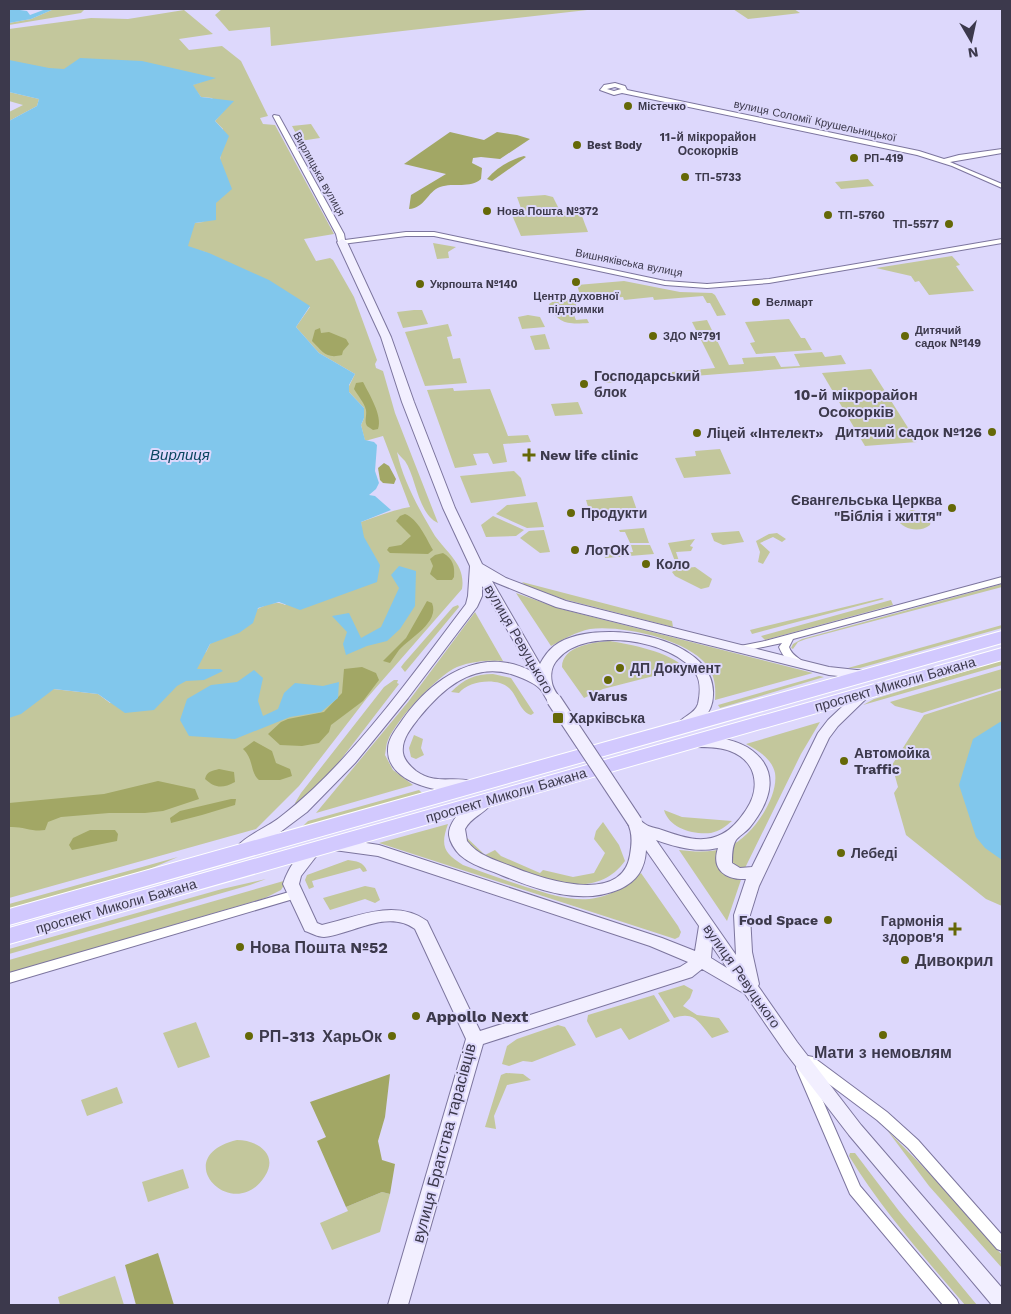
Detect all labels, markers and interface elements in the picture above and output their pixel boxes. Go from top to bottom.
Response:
north arrow [946,15,996,65]
text: N [967,44,979,62]
street label: вулиця Соломії Крушельницької [733,97,897,145]
marker: Містечко [622,100,634,112]
place label: Містечко [638,100,686,113]
street label: Вирлицька вулиця [290,130,348,218]
district label: 11-й мікрорайон Осокорків [660,130,756,158]
marker: Best Body [571,139,583,151]
place label: Best Body [587,139,643,152]
marker: РП-419 [848,152,860,164]
place label: РП-419 [864,152,904,165]
marker: ТП-5733 [679,171,691,183]
place label: ТП-5733 [695,171,742,184]
marker: Нова Пошта №372 [481,205,493,217]
place label: Нова Пошта №372 [497,205,599,218]
marker: ТП-5760 [822,209,834,221]
place label: ТП-5760 [838,209,885,222]
place label: ТП-5577 [893,218,939,231]
marker: ТП-5577 [943,218,955,230]
street label: Вишняківська вулиця [574,246,684,280]
marker: Центр духовної підтримки [570,276,582,288]
marker: Укрпошта №140 [414,278,426,290]
place label: Укрпошта №140 [430,278,518,291]
place label: Центр духовної підтримки [533,290,620,316]
marker: Велмарт [750,296,762,308]
place label: Велмарт [766,296,814,309]
place label: Дитячий садок №149 [915,324,981,350]
marker: ЗДО №791 [647,330,659,342]
place label: ЗДО №791 [663,330,720,343]
marker: Дитячий садок №149 [899,330,911,342]
place label: Господарський блок [594,368,700,400]
marker: Господарський блок [578,378,590,390]
district label: 10-й мікрорайон Осокорків [794,386,918,421]
place label: Дитячий садок №126 [836,424,982,440]
place label: Ліцей «Інтелект» [707,425,823,441]
marker: Дитячий садок №126 [986,426,998,438]
marker: Ліцей «Інтелект» [691,427,703,439]
water label: Вирлиця [150,446,210,464]
place label: New life clinic [540,447,638,463]
marker: New life clinic [522,448,536,462]
place label: Євангельська Церква "Біблія і життя" [791,492,942,524]
marker: Євангельська Церква "Біблія і життя" [946,502,958,514]
place label: Продукти [581,505,647,521]
marker: Продукти [565,507,577,519]
place label: ЛотОК [585,542,630,558]
marker: ЛотОК [569,544,581,556]
place label: Коло [656,556,690,572]
marker: Коло [640,558,652,570]
street label: вулиця Ревуцького [481,582,557,696]
street label: проспект Миколи Бажана [813,653,978,715]
place label: ДП Документ [630,660,721,676]
marker: ДП Документ [614,662,626,674]
marker: Varus [602,674,614,686]
place label: Varus [589,688,628,704]
place label: Харківська [569,710,645,726]
marker: Харківська [551,711,565,725]
place label: Автомойка Traffic [854,745,930,777]
marker: Автомойка Traffic [838,755,850,767]
street label: проспект Миколи Бажана [424,764,589,826]
place label: Лебеді [851,845,898,861]
marker: Лебеді [835,847,847,859]
street label: проспект Миколи Бажана [34,875,199,937]
place label: Food Space [739,912,818,928]
place label: Гармонія здоров'я [881,913,944,945]
marker: Food Space [822,914,834,926]
street label: вулиця Ревуцького [700,921,784,1031]
marker: Гармонія здоров'я [948,922,962,936]
place label: Нова Пошта №52 [250,938,388,957]
marker: Нова Пошта №52 [234,941,246,953]
place label: Дивокрил [915,951,993,970]
marker: Дивокрил [899,954,911,966]
place label: Appollo Next [426,1007,528,1026]
marker: Appollo Next [410,1010,422,1022]
place label: РП-313 [259,1027,315,1046]
place label: ХарьОк [322,1027,383,1046]
marker: Мати з немовлям [877,1029,889,1041]
marker: РП-313 [243,1030,255,1042]
marker: ХарьОк [386,1030,398,1042]
street label: вулиця Братства тарасівців [408,1041,480,1245]
place label: Мати з немовлям [814,1043,952,1062]

